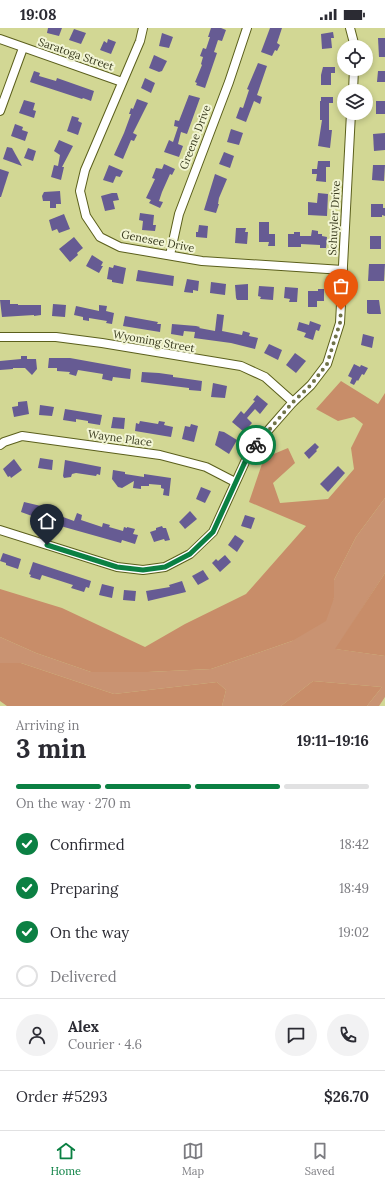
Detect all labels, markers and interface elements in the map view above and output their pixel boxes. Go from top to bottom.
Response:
text: 19:08 [20,5,57,24]
street label: Saratoga Street [36,35,116,74]
map controls [337,40,373,120]
button: locate [337,40,373,76]
button: layers [337,84,373,120]
street label: Greene Drive [176,103,214,171]
street label: Schuyler Drive [325,180,343,256]
street label: Genesee Drive [120,227,196,255]
pin [324,269,358,310]
icon: bag [330,275,352,297]
street label: Wyoming Street [112,327,197,355]
courier [236,425,276,465]
street label: Wayne Place [87,427,153,449]
icon: bike [245,434,267,456]
pin [30,504,64,545]
icon: home [36,510,58,532]
text: Arriving in [16,717,79,734]
text: 19:11–19:16 [297,731,369,750]
text: 3 min [16,732,86,765]
text: On the way · 270 m [16,795,131,812]
icon: check [16,833,38,855]
text: Confirmed [50,835,125,854]
text: 18:42 [340,836,369,853]
icon: check [16,877,38,899]
text: Preparing [50,879,118,898]
text: 18:49 [339,880,369,897]
icon: check [16,921,38,943]
text: On the way [50,923,129,942]
text: 19:02 [339,924,369,941]
text: Delivered [50,967,117,986]
button: person [16,1014,58,1056]
button: chat [275,1014,317,1056]
button: phone [327,1014,369,1056]
text: Alex [68,1017,99,1036]
text: Courier · 4.6 [68,1036,142,1053]
text: Order #5293 [16,1087,108,1106]
text: $26.70 [324,1087,369,1106]
tab: Home [50,1140,81,1178]
tab: Map [182,1140,204,1178]
tab: Saved [305,1140,335,1178]

